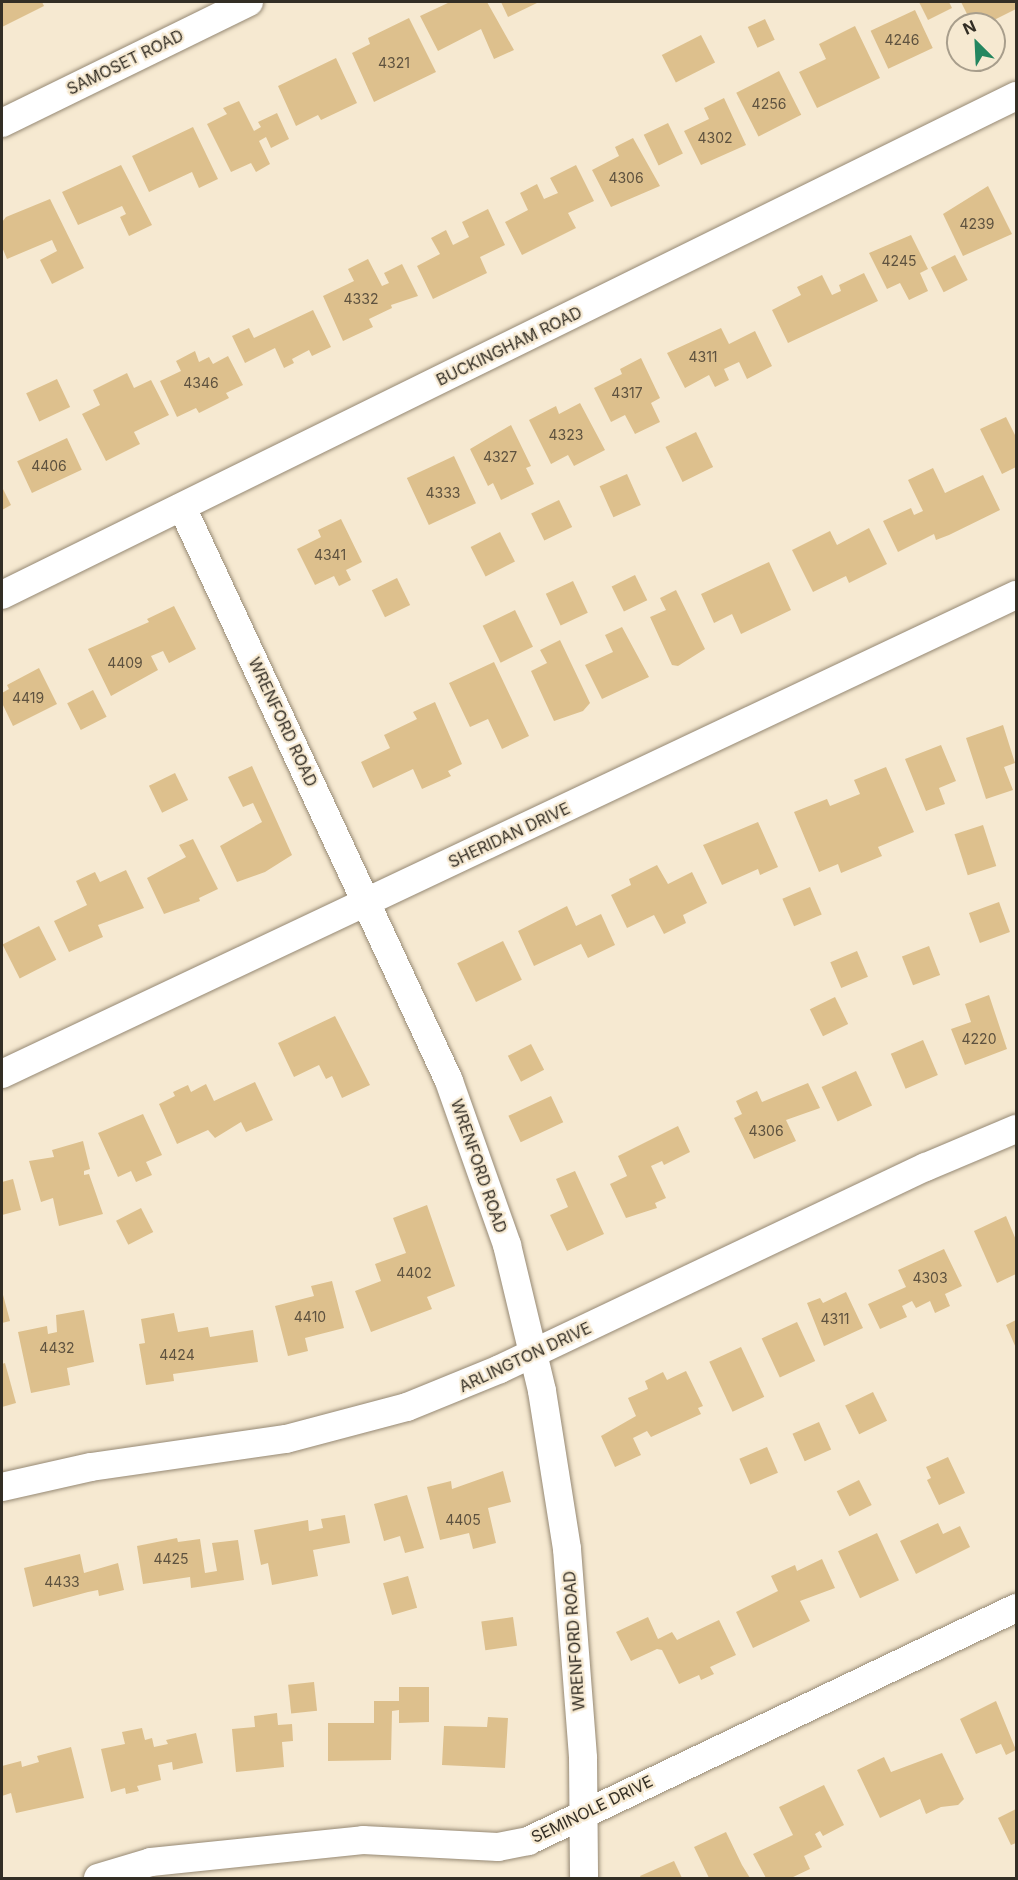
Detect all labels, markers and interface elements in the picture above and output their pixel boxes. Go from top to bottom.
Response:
north arrow [946,12,1006,72]
text: N [960,16,979,39]
street label: SAMOSET ROAD [64,25,186,99]
house number: 4246 [884,32,920,48]
house number: 4321 [378,55,410,71]
house number: 4256 [752,96,786,112]
house number: 4302 [697,130,733,146]
house number: 4306 [608,170,644,186]
house number: 4239 [960,216,994,232]
house number: 4245 [882,253,916,269]
house number: 4332 [344,291,378,307]
street label: BUCKINGHAM ROAD [433,302,585,390]
house number: 4311 [688,349,718,365]
house number: 4346 [183,375,219,391]
house number: 4317 [611,385,643,401]
house number: 4323 [549,427,583,443]
house number: 4327 [483,449,517,465]
house number: 4406 [31,458,67,474]
house number: 4333 [426,485,460,501]
house number: 4341 [314,547,346,563]
street label: WRENFORD ROAD [245,654,321,790]
house number: 4409 [107,655,143,671]
house number: 4419 [12,690,44,706]
street label: SHERIDAN DRIVE [445,798,573,872]
house number: 4220 [962,1031,996,1047]
street label: WRENFORD ROAD [447,1097,511,1235]
house number: 4306 [748,1123,784,1139]
house number: 4402 [396,1265,432,1281]
house number: 4303 [912,1270,948,1286]
house number: 4410 [294,1309,326,1325]
house number: 4311 [820,1311,850,1327]
street label: ARLINGTON DRIVE [456,1318,594,1396]
house number: 4432 [39,1340,75,1356]
house number: 4424 [159,1347,195,1363]
house number: 4405 [445,1512,481,1528]
house number: 4425 [153,1551,189,1567]
street label: WRENFORD ROAD [560,1570,588,1712]
house number: 4433 [44,1574,80,1590]
street label: SEMINOLE DRIVE [528,1771,656,1847]

